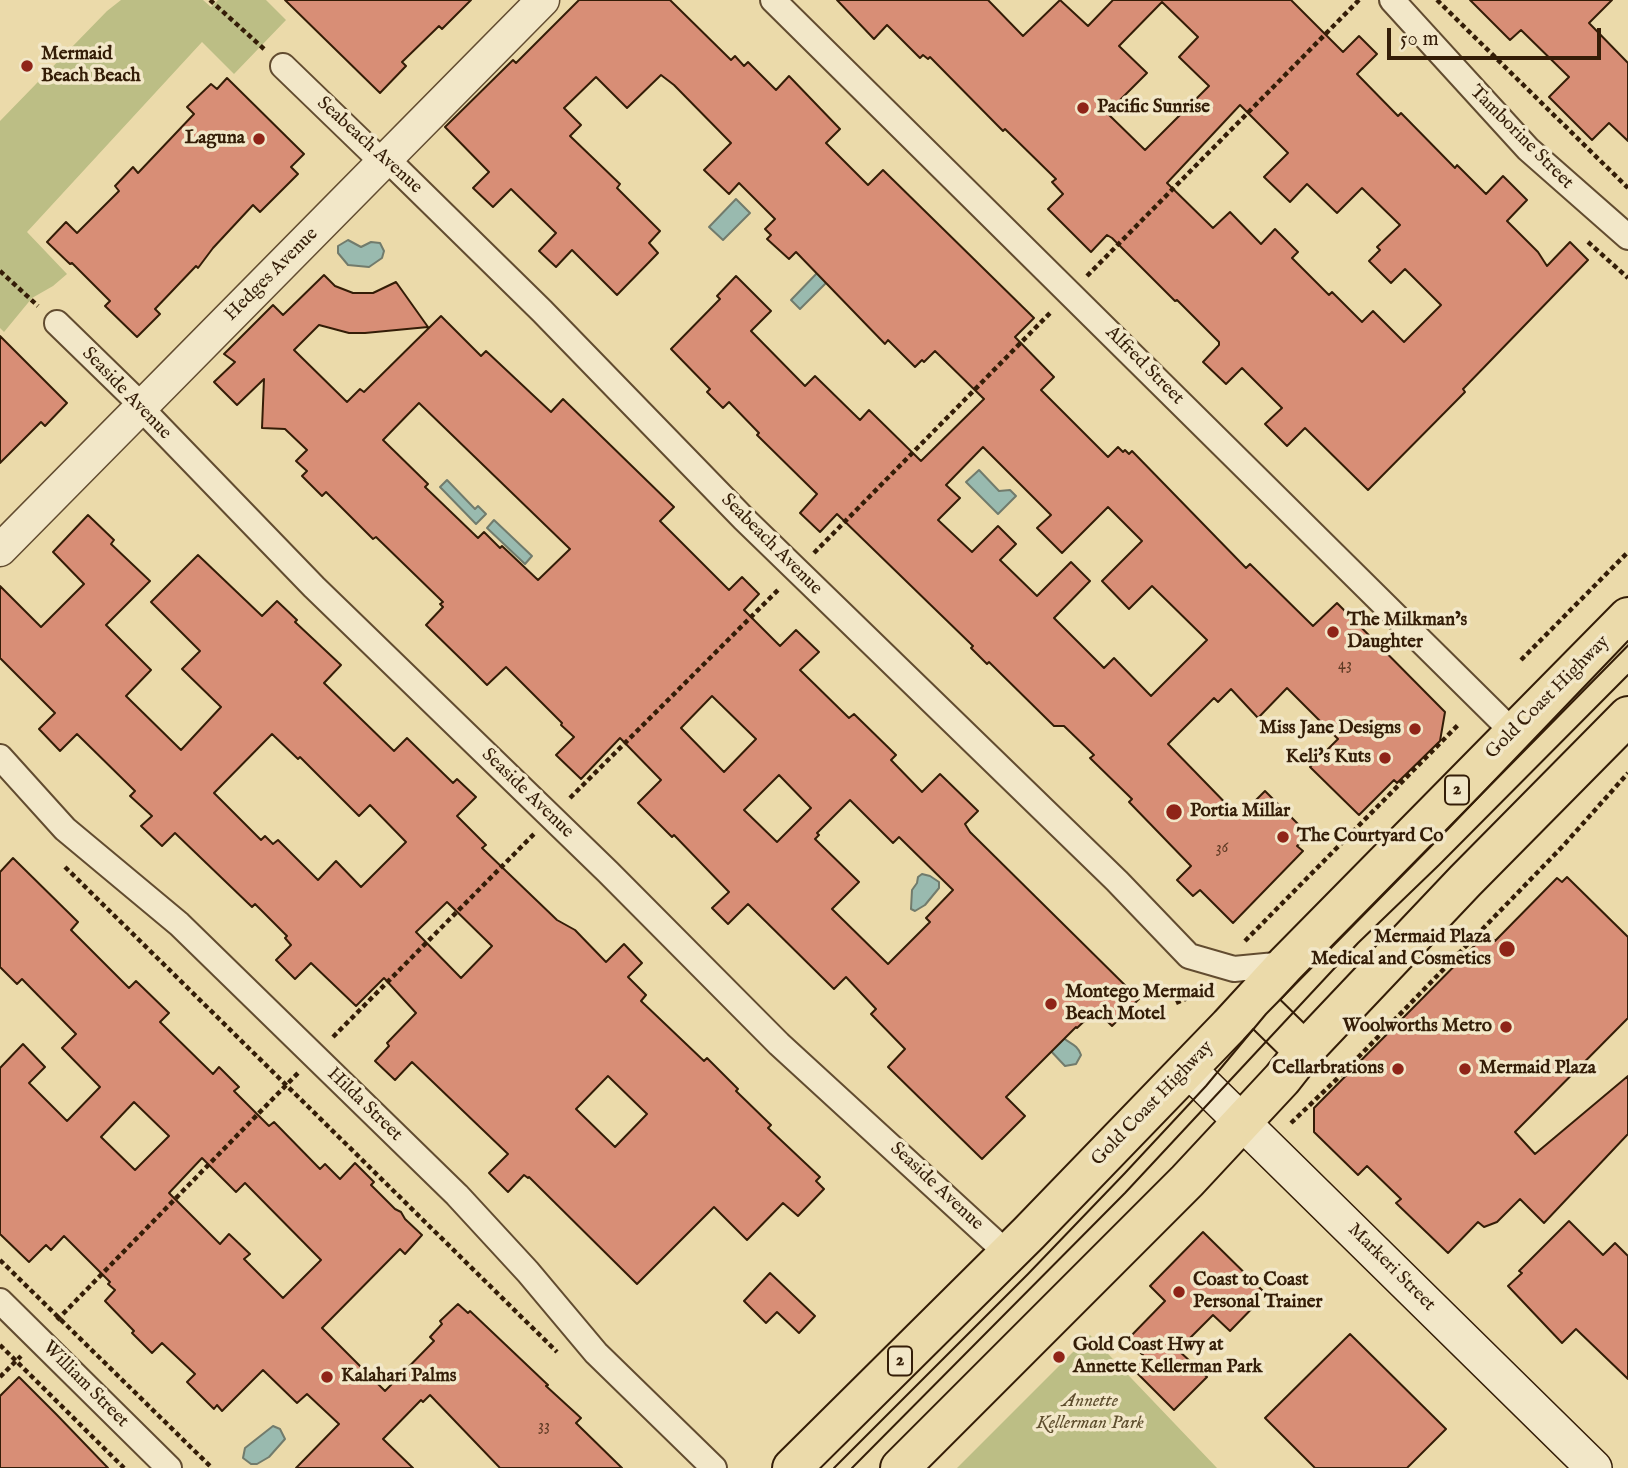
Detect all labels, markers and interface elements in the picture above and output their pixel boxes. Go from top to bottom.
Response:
scale bar [1390,14,1604,58]
text: 50 m [1400,26,1439,53]
place label: Mermaid Beach Beach [41,44,141,88]
marker: Mermaid Beach Beach [19,58,35,74]
street label: Tamborine Street [1464,81,1578,195]
street label: Seabeach Avenue [311,93,427,199]
place label: Pacific Sunrise [1097,97,1210,119]
marker: Pacific Sunrise [1075,100,1091,116]
place label: Laguna [185,128,245,150]
marker: Laguna [251,131,267,147]
street label: Hedges Avenue [221,224,323,326]
street label: Alfred Street [1100,322,1188,410]
street label: Seaside Avenue [76,343,176,445]
street label: Seabeach Avenue [715,489,827,601]
place label: The Milkman’s Daughter [1347,610,1467,654]
marker: The Milkman’s Daughter [1325,624,1341,640]
street label: Gold Coast Highway [1481,631,1615,765]
house number: 43 [1338,656,1352,676]
place label: Miss Jane Designs [1259,718,1401,740]
marker: Miss Jane Designs [1407,721,1423,737]
street label: Seaside Avenue [476,744,578,844]
place label: Keli's Kuts [1286,747,1371,769]
marker: Keli's Kuts [1377,750,1393,766]
road number: 2 [1445,776,1469,804]
place label: Portia Millar [1190,801,1290,823]
marker: Portia Millar [1164,802,1184,822]
place label: The Courtyard Co [1297,826,1443,848]
marker: The Courtyard Co [1275,829,1291,845]
house number: 36 [1216,839,1228,859]
place label: Mermaid Plaza Medical and Cosmetics [1311,927,1491,971]
marker: Mermaid Plaza Medical and Cosmetics [1497,939,1517,959]
place label: Montego Mermaid Beach Motel [1065,982,1214,1026]
marker: Montego Mermaid Beach Motel [1043,996,1059,1012]
place label: Woolworths Metro [1343,1016,1492,1038]
marker: Woolworths Metro [1498,1019,1514,1035]
street label: Gold Coast Highway [1087,1037,1219,1171]
place label: Cellarbrations [1272,1058,1384,1080]
place label: Mermaid Plaza [1479,1058,1596,1080]
marker: Cellarbrations [1390,1061,1406,1077]
marker: Mermaid Plaza [1457,1061,1473,1077]
street label: Hilda Street [321,1063,407,1147]
street label: Seaside Avenue [885,1138,987,1236]
street label: Markeri Street [1342,1219,1440,1317]
place label: Coast to Coast Personal Trainer [1193,1270,1322,1314]
marker: Coast to Coast Personal Trainer [1171,1284,1187,1300]
place label: Gold Coast Hwy at Annette Kellerman Park [1073,1335,1262,1379]
street label: William Street [37,1337,133,1433]
road number: 2 [888,1346,912,1376]
marker: Gold Coast Hwy at Annette Kellerman Park [1051,1349,1067,1365]
place label: Kalahari Palms [341,1366,457,1388]
marker: Kalahari Palms [319,1369,335,1385]
park label: Annette Kellerman Park [1036,1391,1144,1435]
house number: 33 [538,1417,550,1437]

